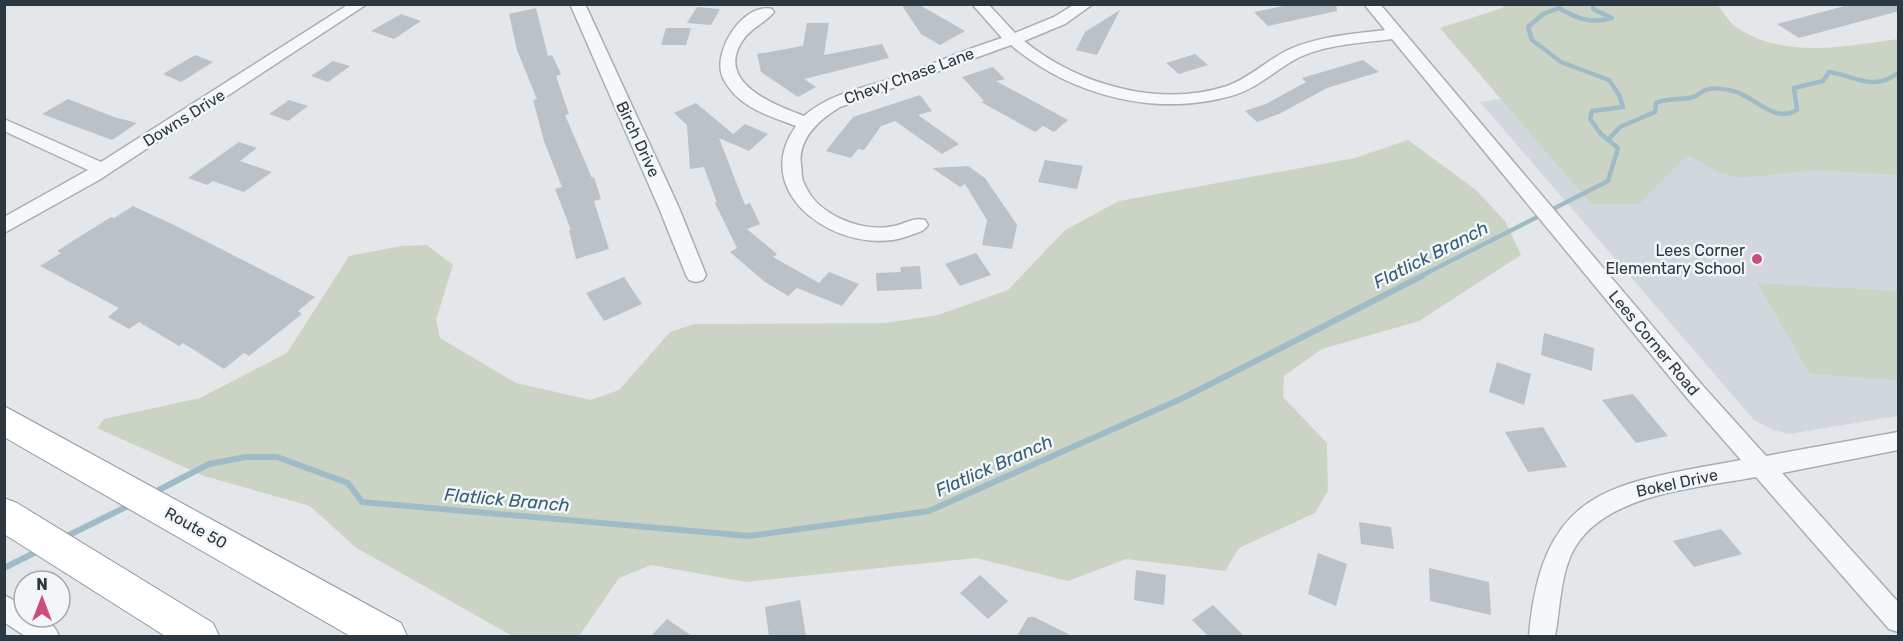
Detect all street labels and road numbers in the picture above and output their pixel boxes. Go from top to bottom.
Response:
street label: Chevy Chase Lane [841,44,977,108]
street label: Downs Drive [139,85,229,151]
street label: Birch Drive [612,98,664,180]
street label: Lees Corner Road [1605,287,1703,399]
street label: Bokel Drive [1634,465,1720,501]
street label: Route 50 [162,503,230,553]

